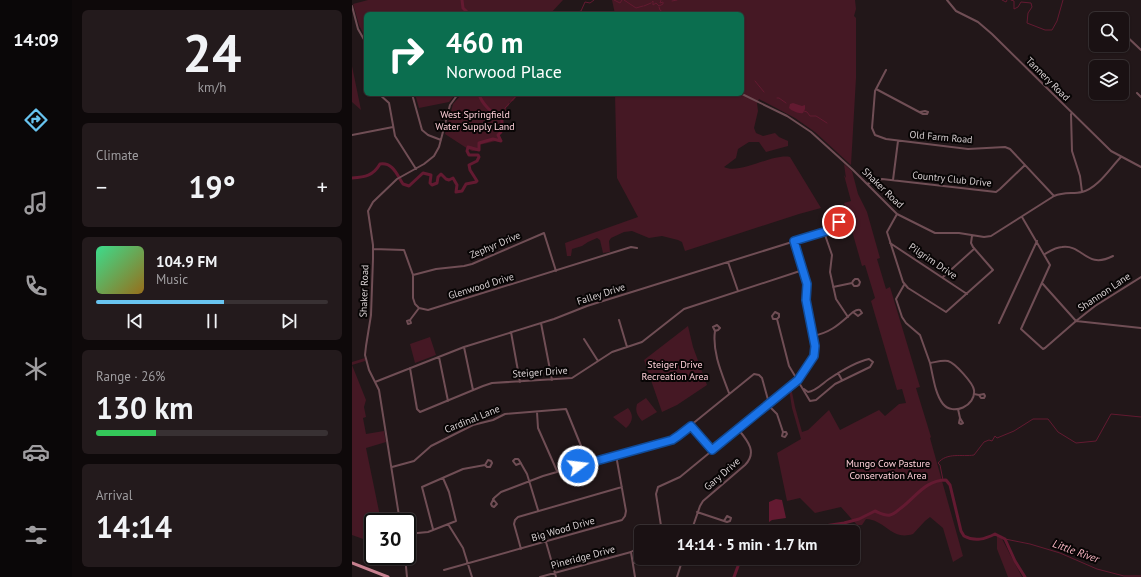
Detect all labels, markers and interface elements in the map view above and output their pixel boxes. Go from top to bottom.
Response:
map controls [1089,12,1129,100]
button: search [1089,12,1129,52]
text: 24 [183,19,241,86]
text: 460 m [446,24,523,61]
text: 14:09 [13,28,59,51]
icon: right [380,28,432,80]
street label: Tannery Road [1023,54,1073,104]
text: Norwood Place [446,60,562,83]
button: layers [1089,60,1129,100]
text: km/h [198,79,226,96]
icon: directions [22,106,50,134]
park label: West Springfield Water Supply Land [435,108,515,133]
street label: Old Farm Road [909,128,973,146]
text: Climate [96,147,139,164]
street label: Shaker Road [860,165,906,211]
text: 19° [188,167,236,206]
street label: Country Club Drive [912,168,992,190]
text: − [96,173,107,201]
text: + [317,173,328,201]
icon: music [22,189,50,217]
pin [822,205,856,239]
icon: arrive [828,211,850,233]
street label: Zephyr Drive [468,228,522,262]
street label: Pilgrim Drive [906,240,960,282]
text: 104.9 FM [156,252,217,271]
street label: Shaker Road [357,264,371,318]
street label: Glenwood Drive [447,270,515,302]
street label: Shannon Lane [1075,270,1133,314]
text: Music [156,271,188,288]
icon: phone [22,272,50,300]
street label: Falley Drive [575,280,627,308]
icon: previous [124,310,146,332]
icon: pause [201,310,223,332]
icon: next [278,310,300,332]
icon: climate [22,355,50,383]
park label: Steiger Drive Recreation Area [642,358,709,383]
street label: Steiger Drive [512,364,568,380]
text: Range · 26% [96,368,165,385]
text: 130 km [96,388,194,427]
street label: Cardinal Lane [442,402,502,436]
icon: car [22,438,50,466]
position arrow [557,445,599,487]
street label: Gary Drive [701,455,743,493]
park label: Mungo Cow Pasture Conservation Area [846,457,930,482]
text: Arrival [96,487,132,504]
text: 14:14 [96,507,172,546]
speed limit sign: 30 [364,513,416,565]
street label: Big Wood Drive [530,514,596,544]
icon: filters [22,521,50,549]
text: 14:14 · 5 min · 1.7 km [677,535,817,554]
water label: Little River [1051,536,1102,566]
street label: Pineridge Drive [550,542,616,572]

